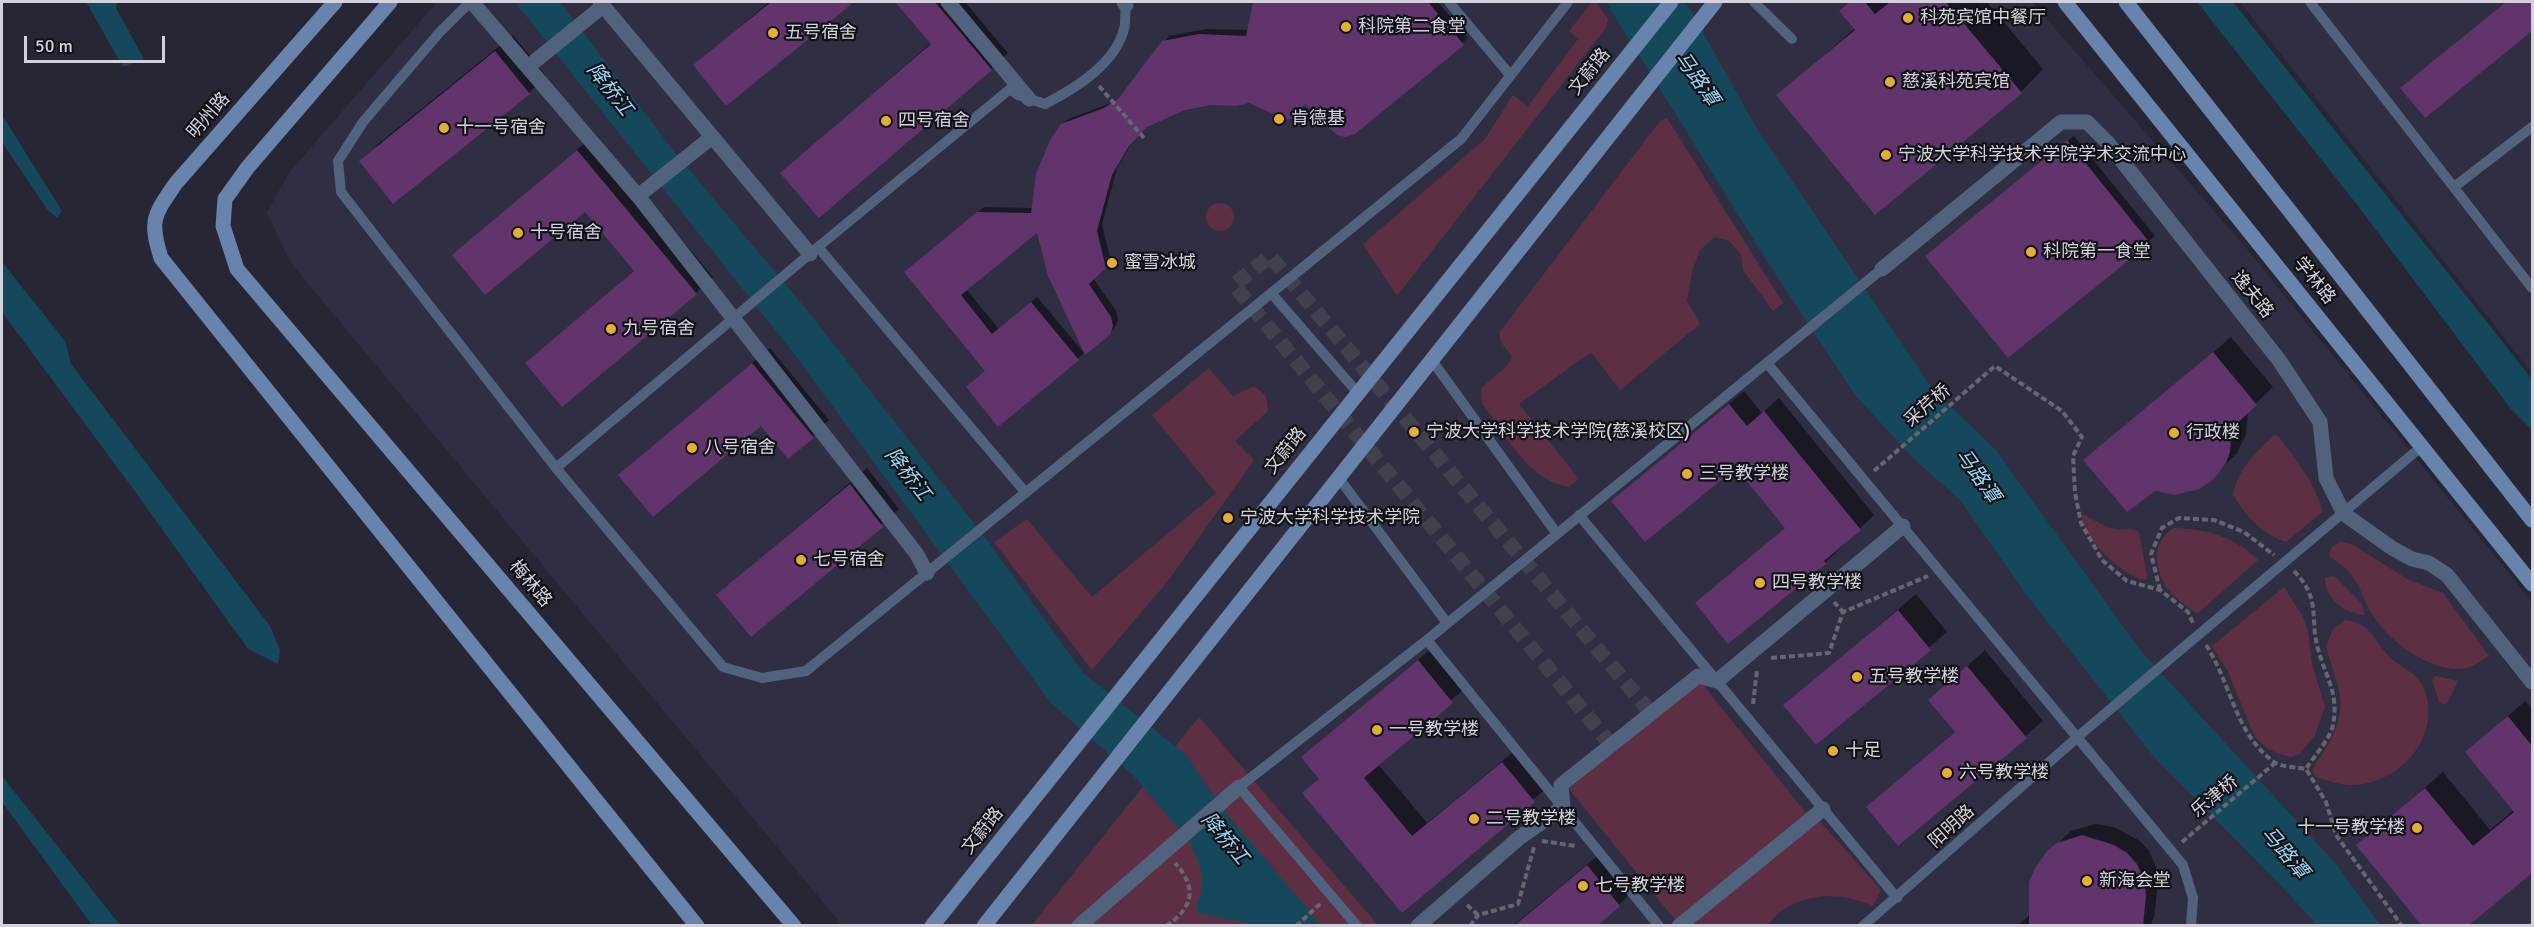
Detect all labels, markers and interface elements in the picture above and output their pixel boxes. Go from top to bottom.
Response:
place label: 科苑宾馆中餐厅 [1920,7,2046,29]
marker: 科苑宾馆中餐厅 [1901,11,1915,25]
place label: 科院第二食堂 [1358,16,1466,38]
marker: 科院第二食堂 [1339,20,1353,34]
place label: 五号宿舍 [785,22,857,44]
scale bar [27,24,168,62]
marker: 五号宿舍 [766,26,780,40]
text: 50 m [35,35,73,57]
street label: 文蔚路 [1565,44,1615,100]
water label: 马路潭 [1669,48,1723,110]
water label: 降桥江 [581,59,637,121]
place label: 慈溪科苑宾馆 [1902,71,2010,93]
marker: 慈溪科苑宾馆 [1883,75,1897,89]
street label: 明州路 [183,89,235,143]
place label: 肯德基 [1291,108,1345,130]
place label: 四号宿舍 [898,110,970,132]
marker: 肯德基 [1272,112,1286,126]
marker: 四号宿舍 [879,114,893,128]
place label: 十一号宿舍 [456,117,546,139]
marker: 十一号宿舍 [437,121,451,135]
place label: 宁波大学科学技术学院学术交流中心 [1898,144,2186,166]
marker: 宁波大学科学技术学院学术交流中心 [1879,148,1893,162]
place label: 十号宿舍 [530,222,602,244]
marker: 十号宿舍 [511,226,525,240]
place label: 科院第一食堂 [2043,241,2151,263]
marker: 科院第一食堂 [2024,245,2038,259]
place label: 蜜雪冰城 [1124,252,1196,274]
street label: 学林路 [2289,253,2339,309]
marker: 蜜雪冰城 [1105,256,1119,270]
street label: 逸夫路 [2227,267,2277,323]
place label: 九号宿舍 [623,318,695,340]
marker: 九号宿舍 [604,322,618,336]
street label: 采芹桥 [1901,380,1955,432]
place label: 宁波大学科学技术学院(慈溪校区) [1426,421,1690,443]
place label: 行政楼 [2186,422,2240,444]
street label: 文蔚路 [1261,423,1311,479]
marker: 宁波大学科学技术学院(慈溪校区) [1407,425,1421,439]
marker: 行政楼 [2167,426,2181,440]
place label: 八号宿舍 [704,437,776,459]
marker: 八号宿舍 [685,441,699,455]
water label: 降桥江 [879,444,935,506]
water label: 马路潭 [1950,445,2004,507]
place label: 三号教学楼 [1699,463,1789,485]
marker: 三号教学楼 [1680,467,1694,481]
place label: 宁波大学科学技术学院 [1240,507,1420,529]
marker: 宁波大学科学技术学院 [1221,511,1235,525]
place label: 七号宿舍 [813,549,885,571]
marker: 七号宿舍 [794,553,808,567]
street label: 梅林路 [504,556,556,612]
place label: 四号教学楼 [1772,572,1862,594]
marker: 四号教学楼 [1753,576,1767,590]
place label: 五号教学楼 [1869,666,1959,688]
marker: 五号教学楼 [1850,670,1864,684]
place label: 一号教学楼 [1389,719,1479,741]
marker: 一号教学楼 [1370,723,1384,737]
place label: 十足 [1845,740,1881,762]
marker: 十足 [1826,744,1840,758]
place label: 六号教学楼 [1959,762,2049,784]
marker: 六号教学楼 [1940,766,1954,780]
street label: 乐津桥 [2187,771,2243,823]
street label: 阳明路 [1925,801,1979,853]
street label: 文蔚路 [958,803,1008,859]
water label: 降桥江 [1196,808,1252,870]
place label: 二号教学楼 [1486,808,1576,830]
marker: 二号教学楼 [1467,812,1481,826]
place label: 十一号教学楼 [2297,817,2405,839]
marker: 十一号教学楼 [2410,821,2424,835]
water label: 马路潭 [2256,822,2312,884]
place label: 新海会堂 [2099,870,2171,892]
marker: 新海会堂 [2080,874,2094,888]
place label: 七号教学楼 [1595,875,1685,897]
marker: 七号教学楼 [1576,879,1590,893]

